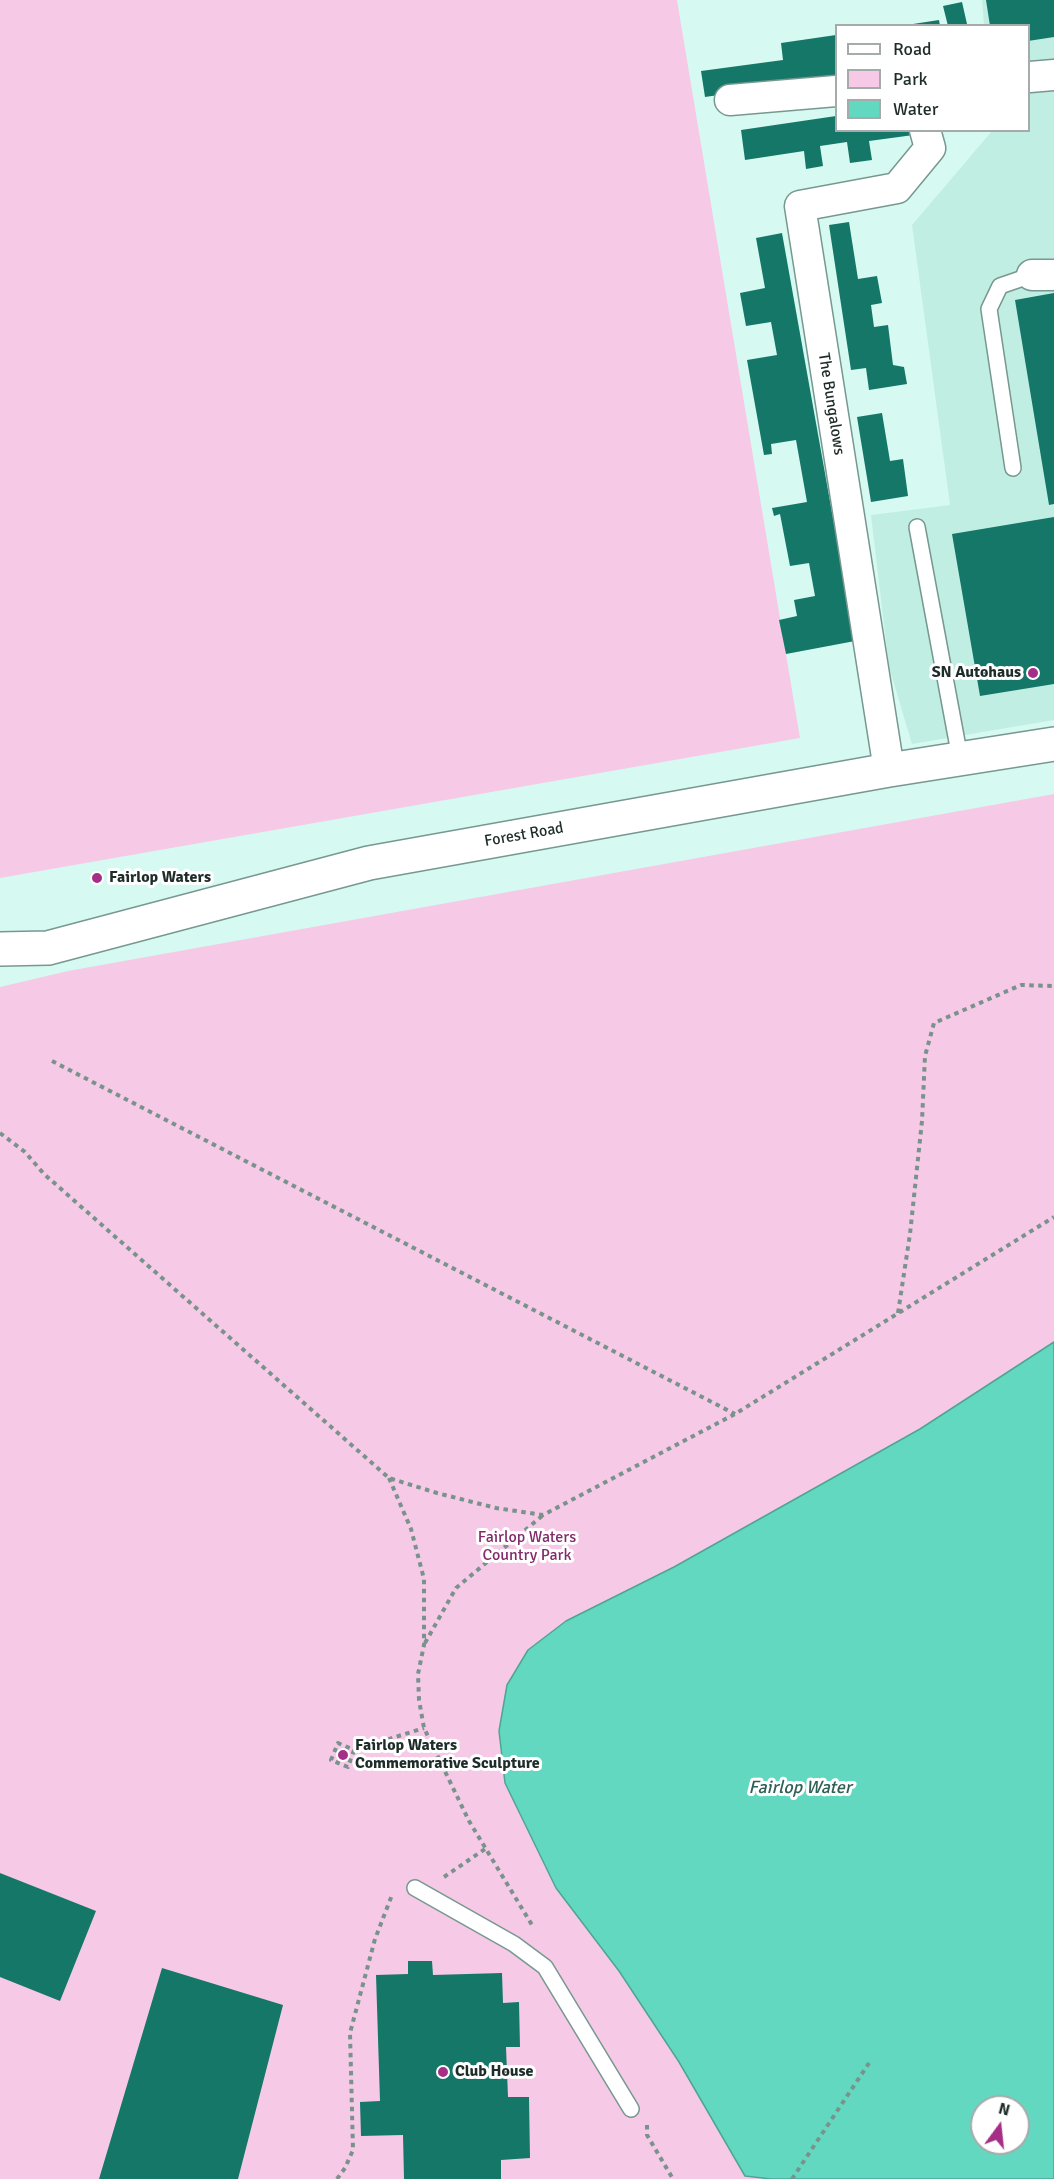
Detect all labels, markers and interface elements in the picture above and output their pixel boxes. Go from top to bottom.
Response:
legend [835,24,1030,132]
text: Road [893,38,932,60]
text: Park [893,68,928,90]
text: Water [893,98,938,120]
street label: The Bungalows [813,352,849,456]
place label: SN Autohaus [932,663,1021,683]
marker: SN Autohaus [1026,666,1040,680]
street label: Forest Road [483,819,565,851]
place label: Fairlop Waters [109,868,211,888]
marker: Fairlop Waters [90,871,104,885]
park label: Fairlop Waters Country Park [478,1528,576,1566]
place label: Fairlop Waters Commemorative Sculpture [355,1736,540,1774]
marker: Fairlop Waters Commemorative Sculpture [336,1748,350,1762]
water label: Fairlop Water [749,1777,851,1799]
place label: Club House [455,2062,534,2082]
marker: Club House [436,2065,450,2079]
north arrow [970,2095,1030,2155]
text: N [996,2098,1012,2121]

